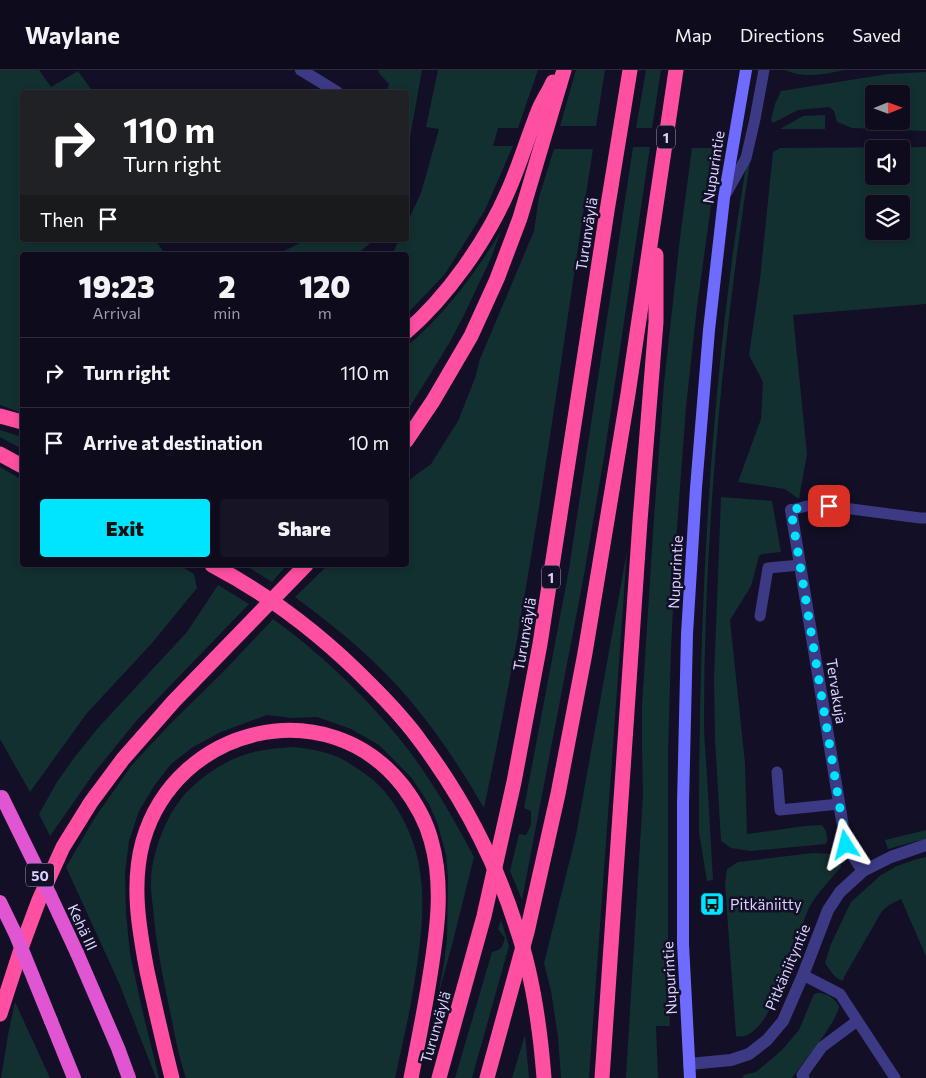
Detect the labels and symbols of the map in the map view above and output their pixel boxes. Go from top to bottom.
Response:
north arrow [865,85,910,130]
road number: 1 [657,126,675,148]
street label: Nupurintie [698,129,728,205]
street label: Turunväylä [571,196,601,272]
pin [808,485,850,527]
street label: Nupurintie [664,535,686,609]
road number: 1 [542,566,560,588]
street label: Turunväylä [509,596,539,672]
street label: Tervakuja [823,657,851,725]
position arrow [819,818,871,870]
road number: 50 [26,864,54,886]
bus stop icon: Pitkäniitty [699,891,725,917]
place label: Pitkäniitty [730,895,802,913]
street label: Kehä III [64,901,102,953]
street label: Pitkäniityntie [761,921,813,1013]
street label: Nupurintie [658,941,680,1015]
street label: Turunväylä [416,989,454,1065]

